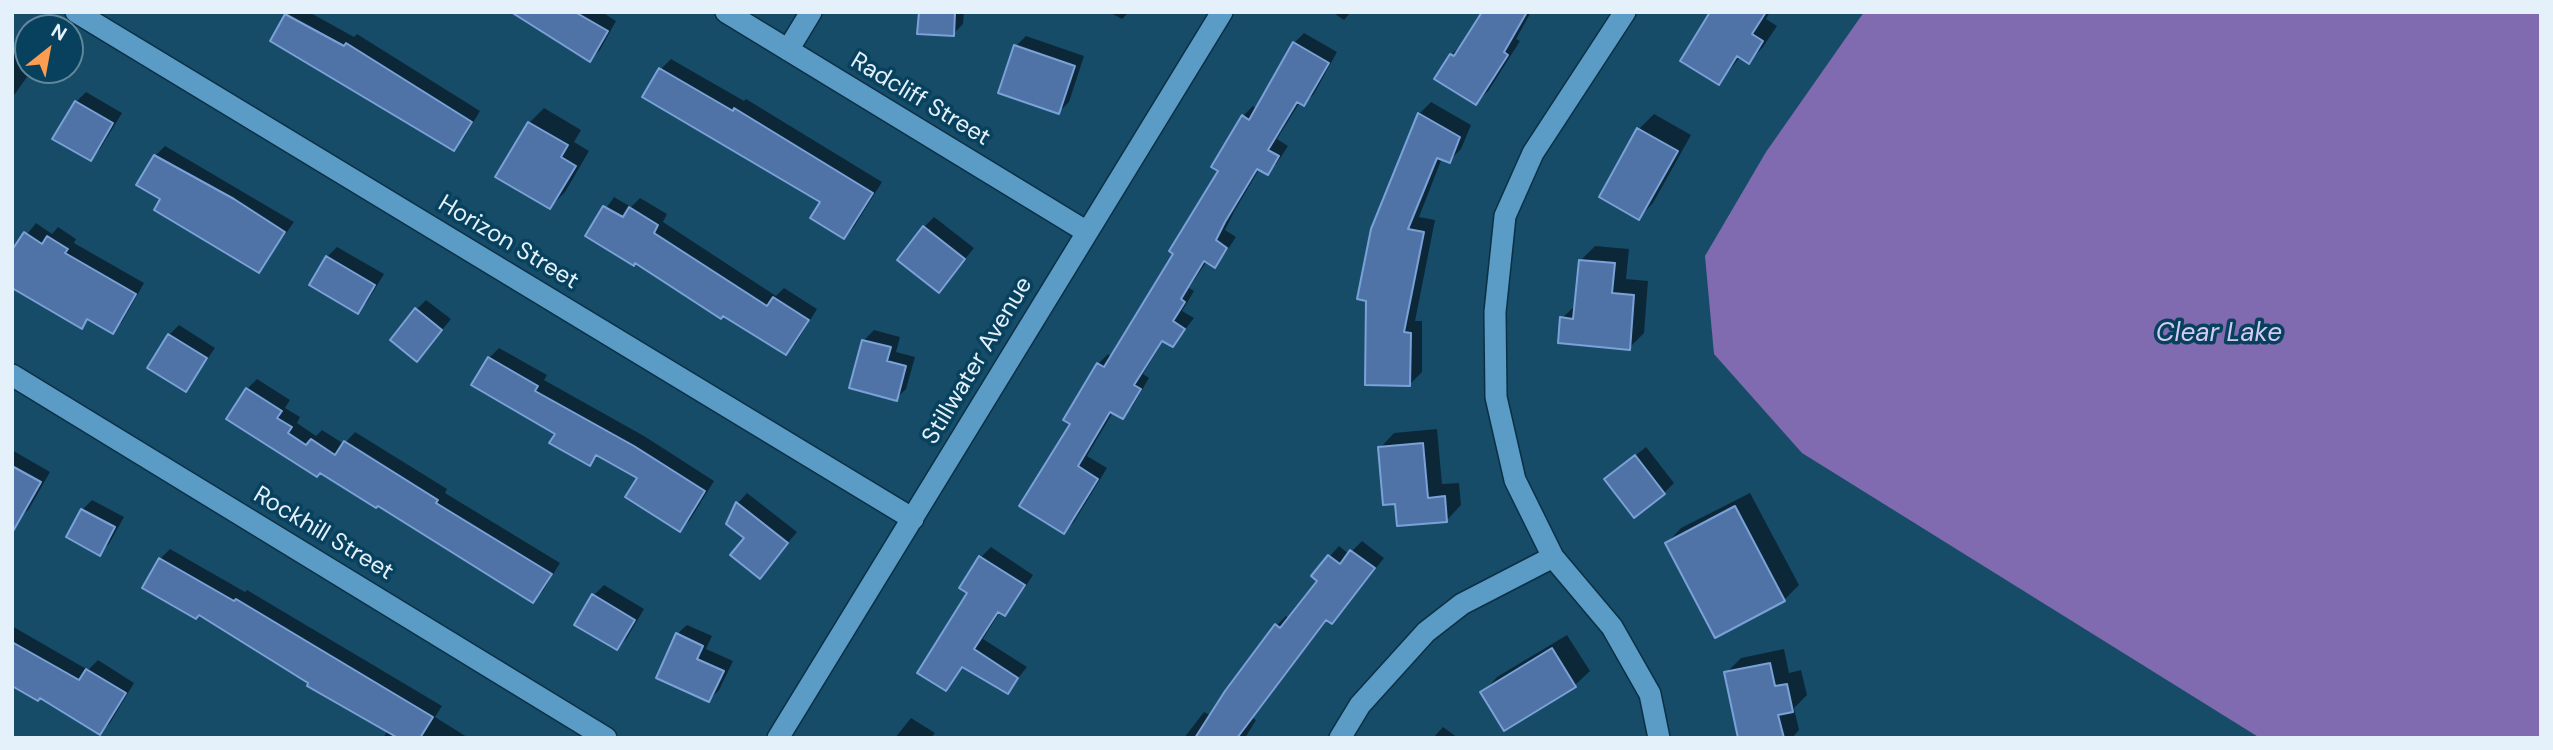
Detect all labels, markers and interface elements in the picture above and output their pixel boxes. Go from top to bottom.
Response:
north arrow [14,14,84,84]
text: N [47,18,71,47]
street label: Radcliff Street [845,47,995,153]
street label: Horizon Street [433,190,583,296]
street label: Stillwater Avenue [917,272,1039,450]
water label: Clear Lake [2156,318,2282,350]
street label: Rockhill Street [248,481,398,587]

